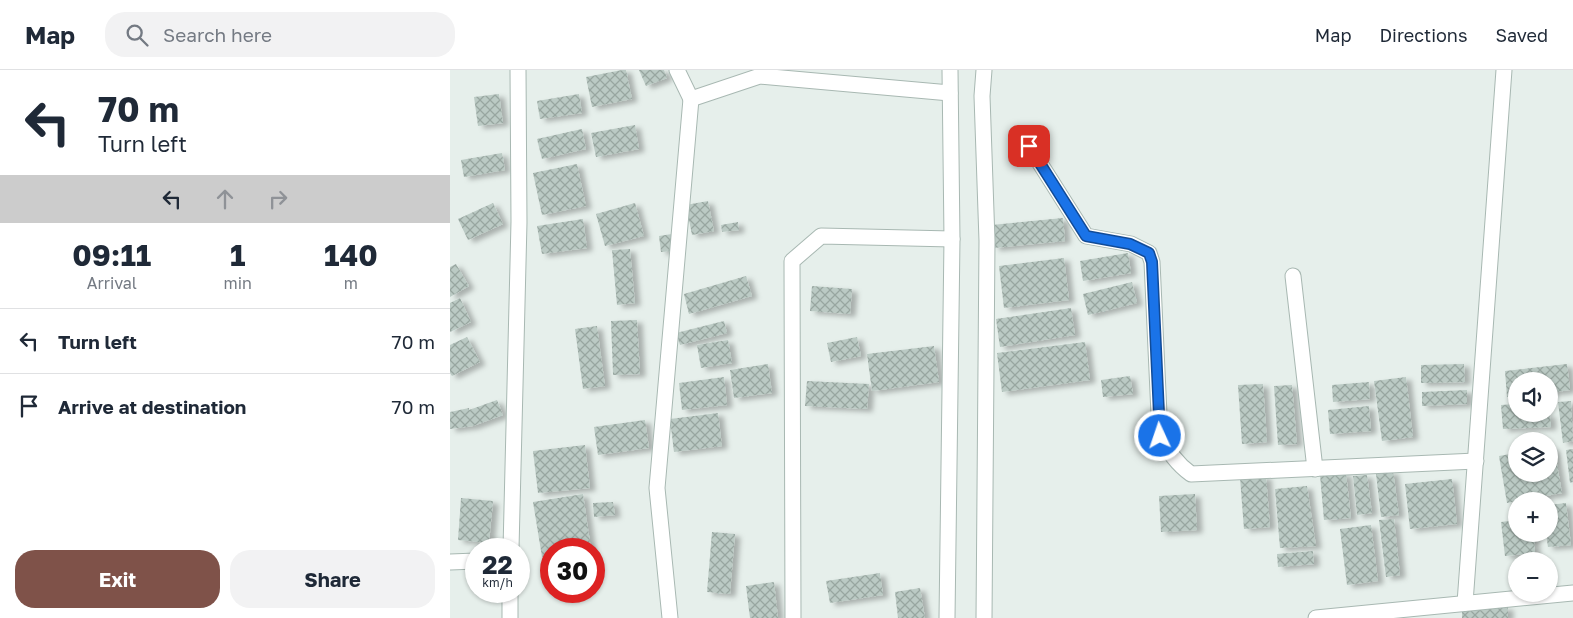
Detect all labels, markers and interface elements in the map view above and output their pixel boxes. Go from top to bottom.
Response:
search box [105,12,455,57]
text: Map [25,20,75,49]
icon: search [123,21,151,49]
text: Search here [163,23,272,46]
text: Map [1315,24,1351,46]
text: Directions [1379,24,1467,46]
text: Saved [1495,24,1548,46]
text: 70 m [98,88,179,130]
icon: left [15,90,80,155]
pin [1008,125,1050,167]
text: Turn left [98,130,187,157]
icon: arrive [1015,132,1043,160]
icon: left [158,185,186,213]
icon: ahead [211,185,239,213]
icon: right [264,185,292,213]
text: 09:11 [72,237,151,273]
text: 1 [230,237,245,273]
text: 140 [324,237,378,273]
text: Arrival [87,273,137,293]
text: min [224,273,252,293]
text: m [344,273,358,293]
icon: left [15,327,43,355]
text: Turn left [58,330,137,353]
text: 70 m [392,330,435,353]
map controls [1508,372,1558,602]
button: sound [1508,372,1558,422]
icon: arrive [15,392,43,420]
text: Arrive at destination [58,395,246,418]
text: 70 m [392,395,435,418]
position arrow [1133,409,1185,461]
button: layers [1508,432,1558,482]
button: + [1508,492,1558,542]
speed limit sign: 30 [540,538,605,603]
text: 22 [482,549,513,580]
button: Exit [15,550,220,608]
button: Share [230,550,435,608]
button: − [1508,552,1558,602]
text: km/h [482,575,513,590]

